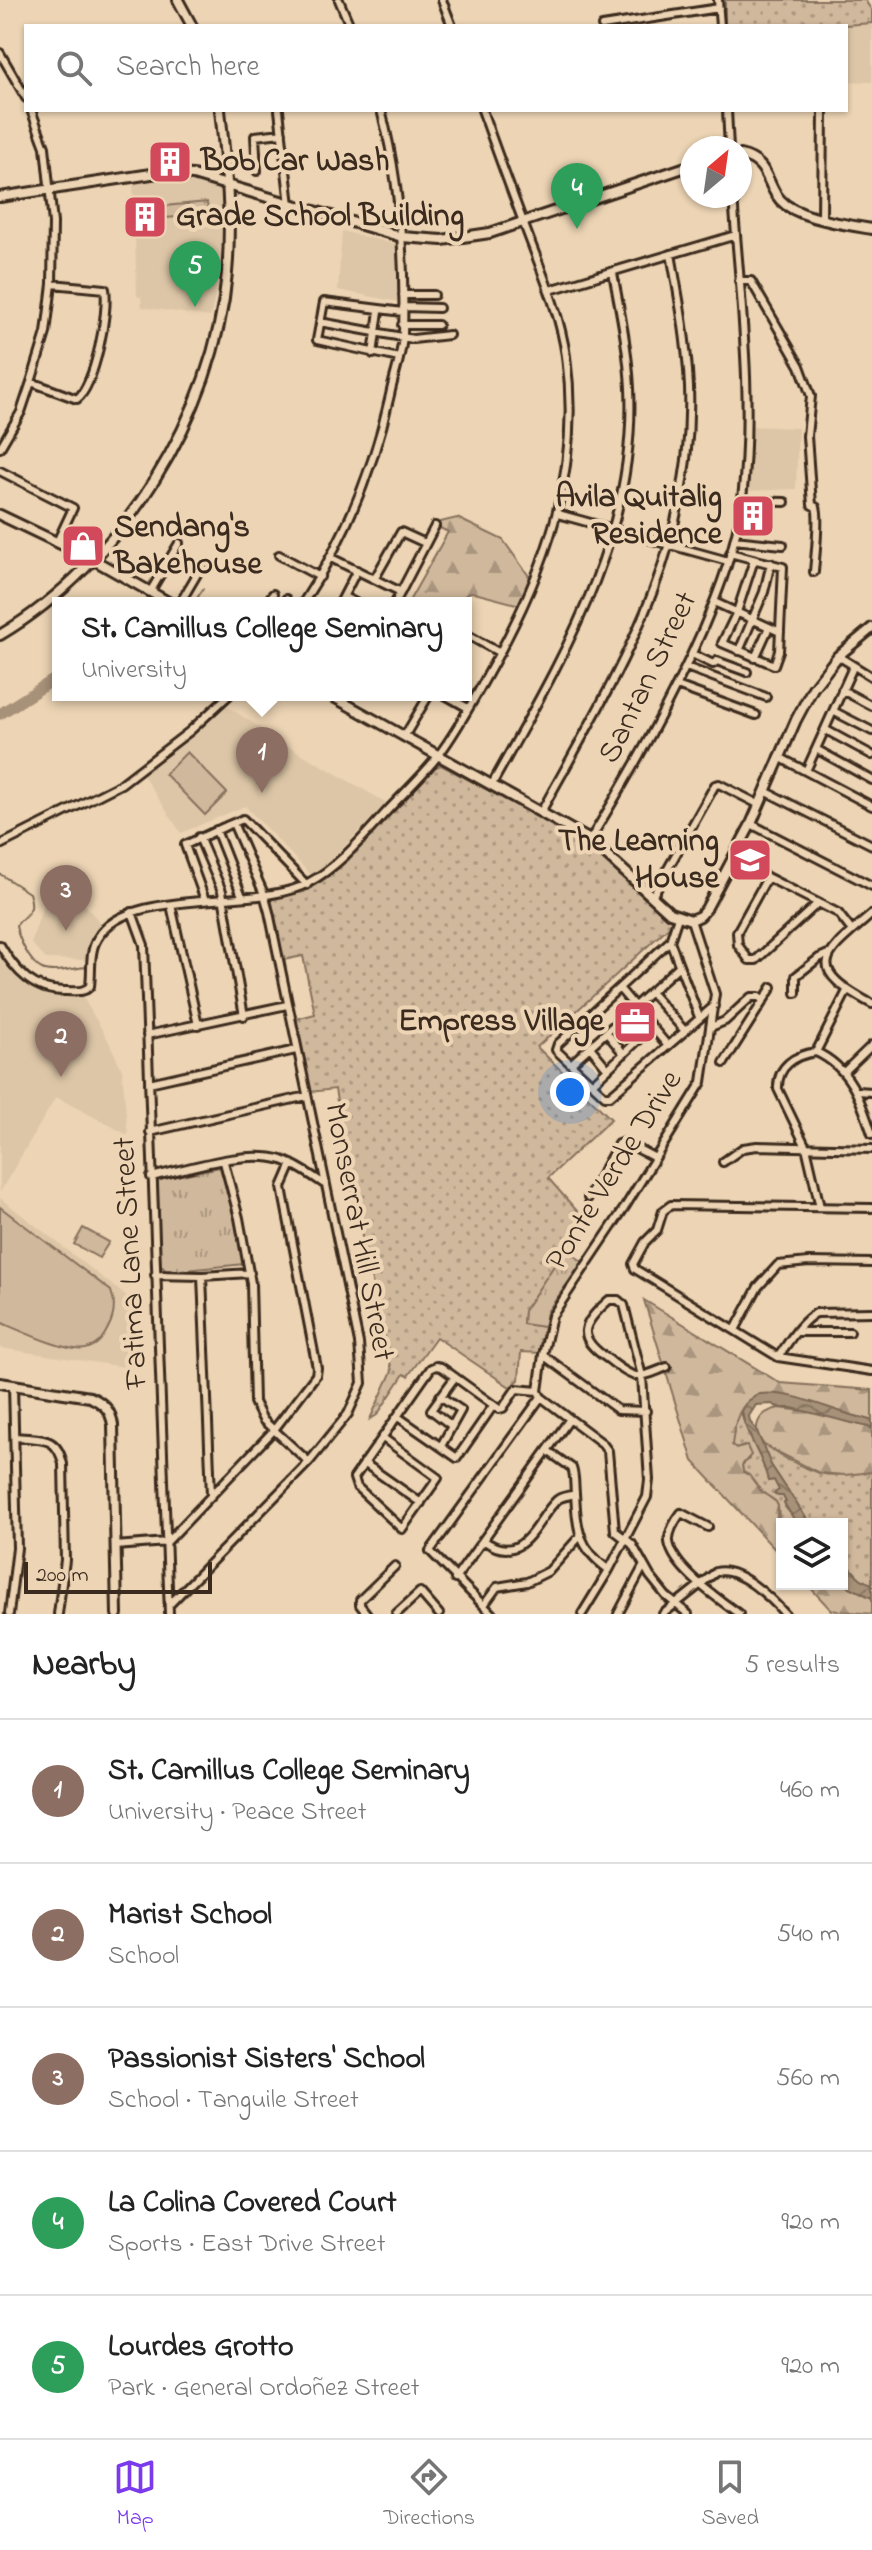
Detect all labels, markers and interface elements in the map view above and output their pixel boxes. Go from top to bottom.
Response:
search box [24,24,848,112]
icon: search [52,46,96,90]
text: Search here [116,46,260,90]
north arrow [680,136,752,208]
building icon: Bob Car Wash [146,138,194,186]
place label: Bob Car Wash [199,139,389,186]
pin: 4 [551,163,603,229]
building icon: Grade School Building [121,193,169,241]
place label: Grade School Building [176,194,464,242]
pin: 5 [169,241,221,307]
place label: Avila Quitalig Residence [555,475,724,559]
building icon: Avila Quitalig Residence [729,492,777,540]
place label: Sendang's Bakehouse [112,505,264,589]
shop icon: Sendang's Bakehouse [59,522,107,570]
street label: Santan Street [587,584,711,772]
popup [52,597,472,701]
text: St. Camillus College Seminary [81,608,443,652]
text: University [81,652,187,690]
pin: 1 [236,727,288,793]
place label: The Learning House [558,819,721,903]
school or university icon: The Learning House [726,836,774,884]
pin: 3 [40,865,92,931]
office icon: Empress Village [611,998,659,1046]
place label: Empress Village [398,999,606,1047]
pin: 2 [35,1011,87,1077]
street label: Ponte Verde Drive [535,1061,696,1280]
your location [550,1072,590,1112]
street label: Monserrat Hill Street [310,1099,406,1365]
street label: Fatima Lane Street [102,1135,162,1391]
map controls [776,1518,848,1590]
button: layers [776,1518,848,1590]
scale bar [24,1558,212,1594]
text: 200 m [36,1560,89,1592]
text: Nearby [32,1641,136,1691]
text: 5 results [745,1647,840,1685]
text: St. Camillus College Seminary [108,1750,470,1794]
text: 1 [54,1772,62,1810]
text: 460 m [780,1772,840,1810]
text: University · Peace Street [108,1794,367,1832]
text: Marist School [108,1894,272,1938]
text: 2 [52,1916,64,1954]
text: 540 m [777,1916,840,1954]
text: School [108,1938,179,1976]
text: Passionist Sisters' School [108,2038,425,2082]
text: 3 [53,2060,63,2098]
text: 560 m [776,2060,840,2098]
text: School · Tanguile Street [108,2082,359,2120]
text: La Colina Covered Court [108,2182,397,2226]
text: 4 [53,2204,63,2242]
text: 920 m [781,2204,840,2242]
text: Sports · East Drive Street [108,2226,386,2264]
text: Lourdes Grotto [108,2326,294,2370]
text: 5 [51,2348,65,2386]
text: 920 m [781,2348,840,2386]
text: Park · General Ordoñez Street [108,2370,420,2408]
tab: Map [113,2455,157,2535]
tab: Directions [384,2455,475,2535]
tab: Saved [701,2455,759,2535]

